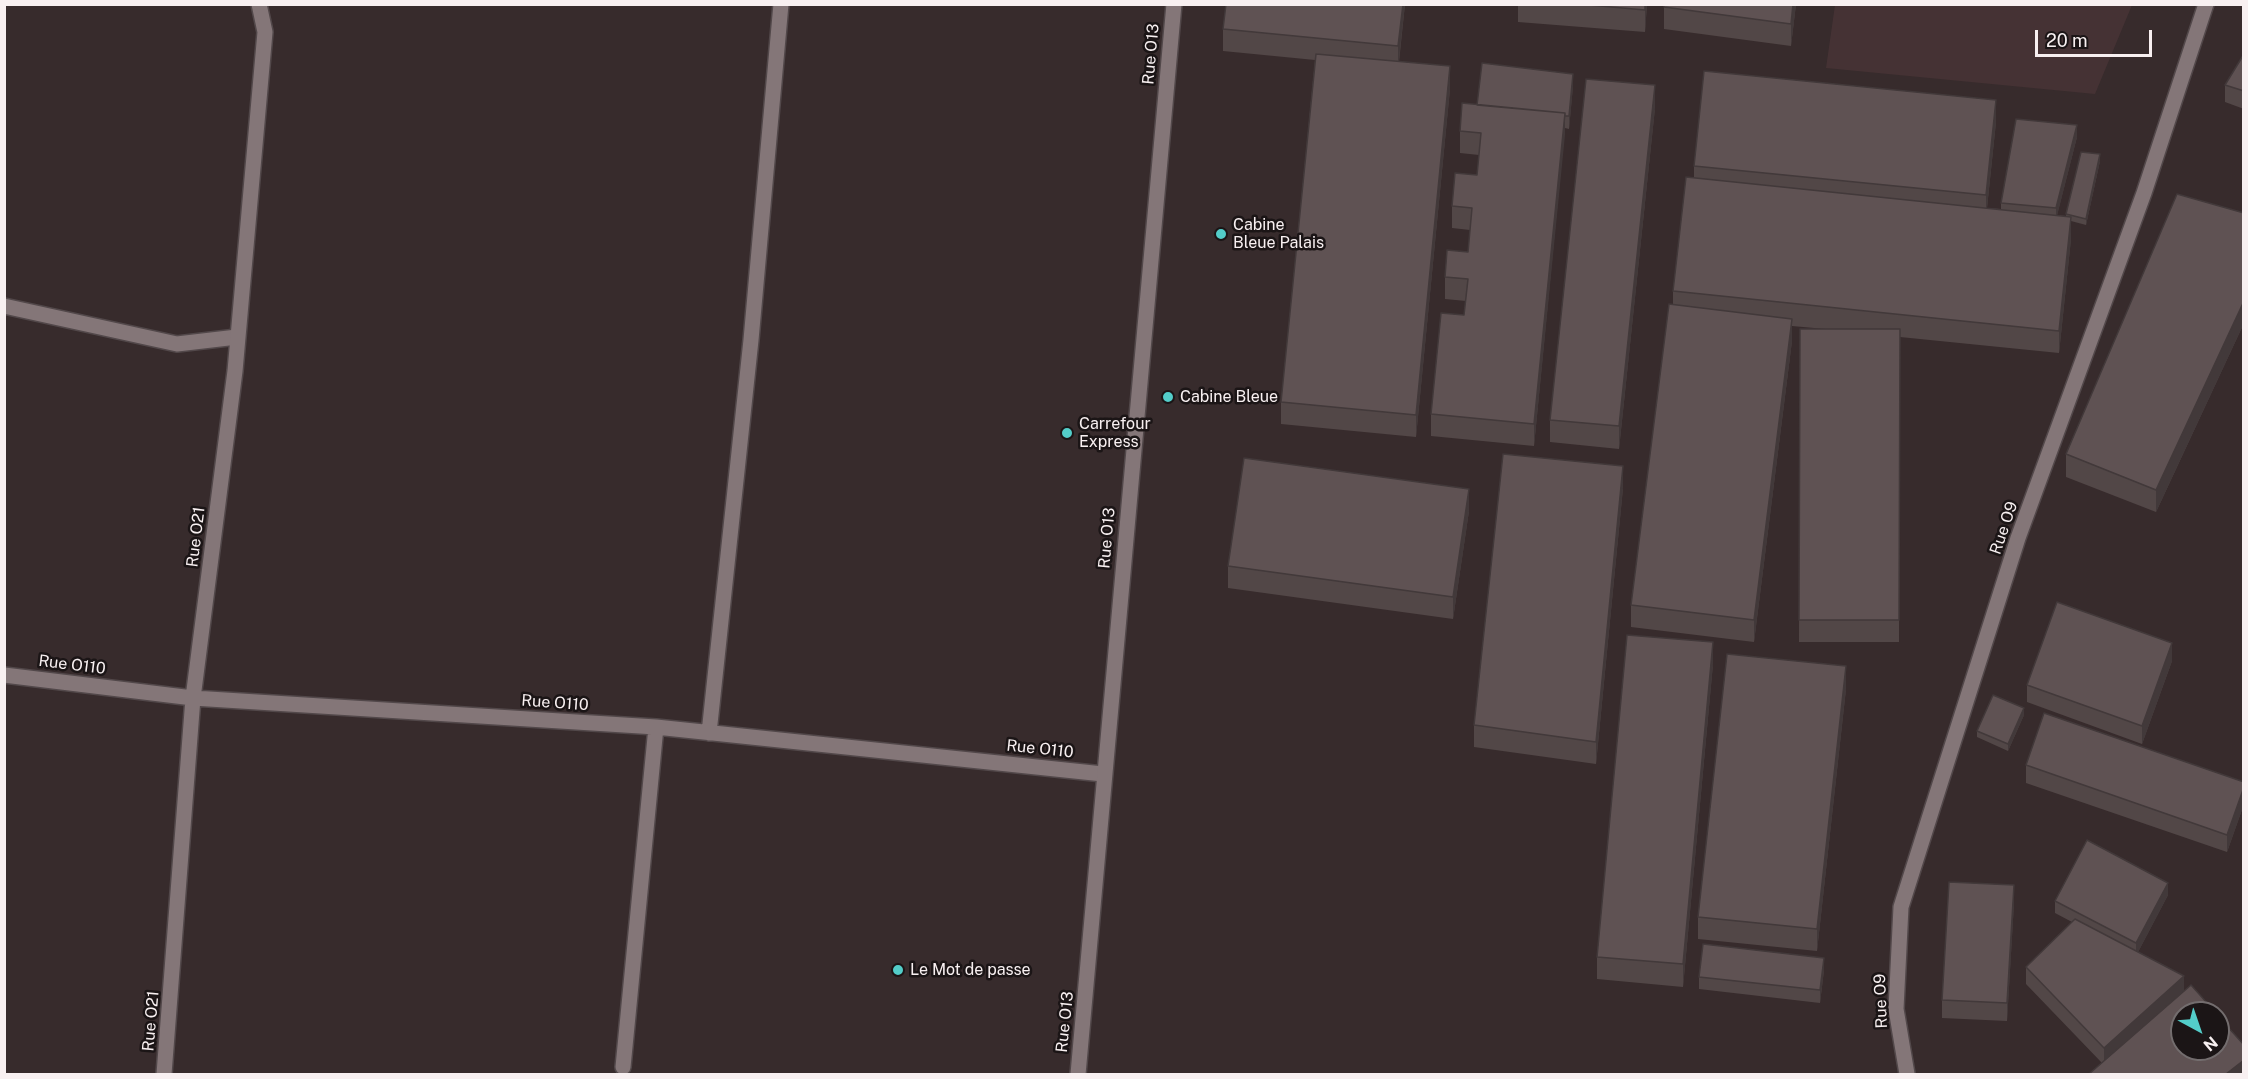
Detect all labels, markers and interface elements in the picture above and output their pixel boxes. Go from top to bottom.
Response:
scale bar [2038,18,2155,56]
street label: Rue O13 [1139,23,1163,85]
text: 20 m [2046,30,2088,51]
place label: Cabine Bleue Palais [1233,215,1324,253]
marker: Cabine Bleue Palais [1214,227,1228,241]
place label: Cabine Bleue [1180,387,1278,407]
marker: Cabine Bleue [1161,390,1175,404]
place label: Carrefour Express [1079,414,1151,452]
marker: Carrefour Express [1060,426,1074,440]
street label: Rue O9 [1986,499,2022,557]
street label: Rue O21 [183,506,209,568]
street label: Rue O13 [1095,507,1119,569]
street label: Rue O110 [37,651,107,679]
street label: Rue O110 [521,691,589,715]
street label: Rue O110 [1005,736,1075,762]
place label: Le Mot de passe [910,960,1031,980]
marker: Le Mot de passe [891,963,905,977]
street label: Rue O9 [1870,973,1892,1029]
street label: Rue O21 [139,990,163,1052]
street label: Rue O13 [1052,991,1078,1053]
north arrow [2170,1001,2230,1061]
text: N [2200,1032,2222,1055]

